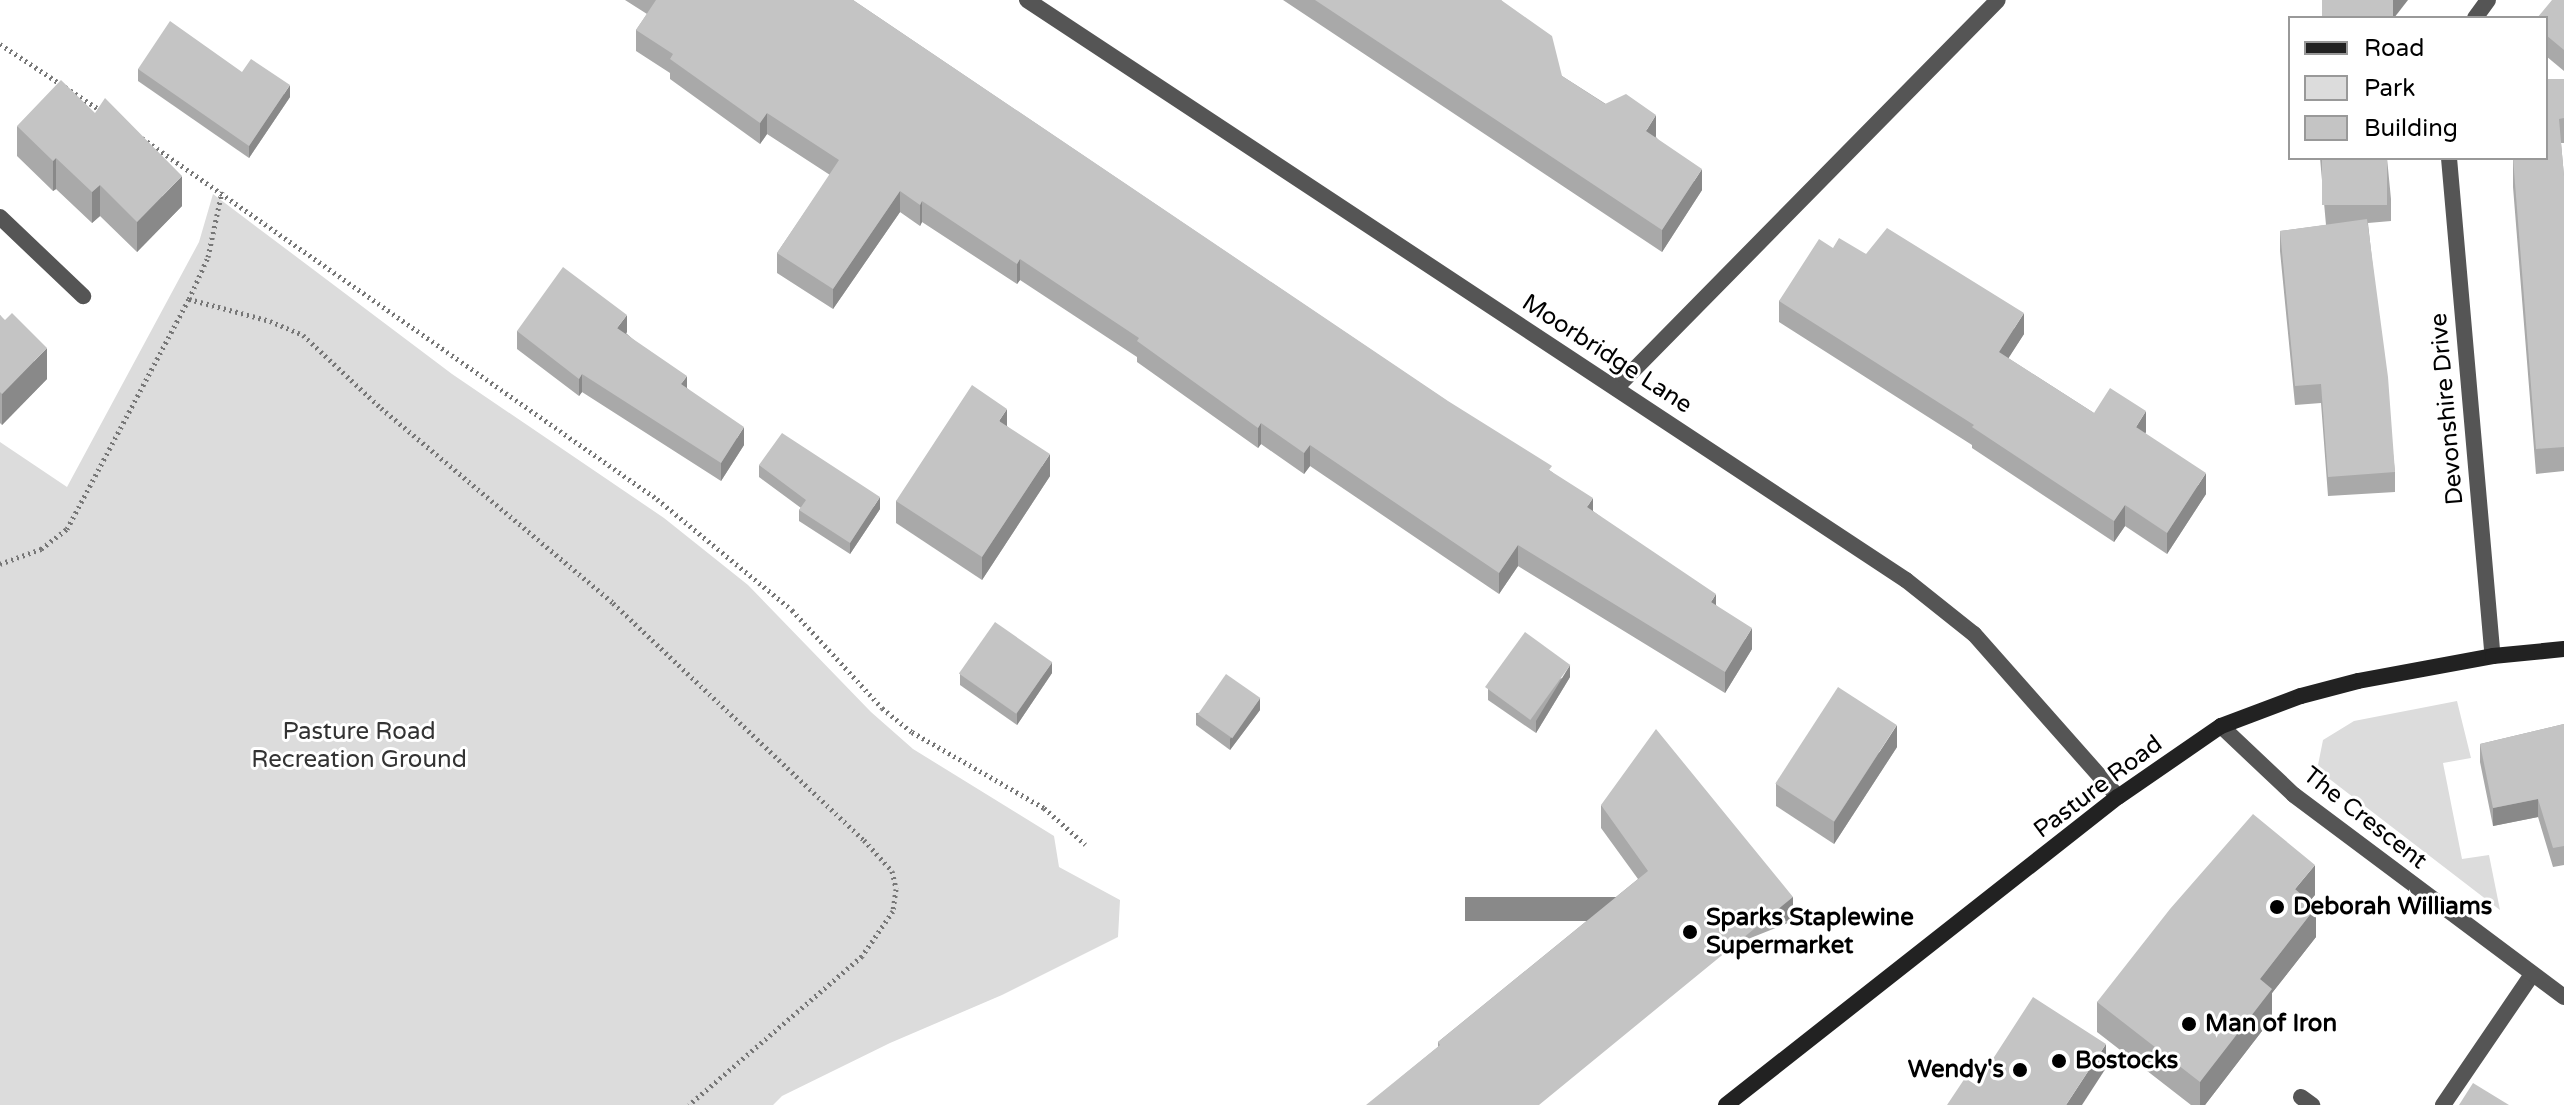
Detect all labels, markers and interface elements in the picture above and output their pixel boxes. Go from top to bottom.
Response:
legend [2288,16,2548,160]
text: Road [2364,34,2424,63]
text: Park [2364,74,2415,103]
text: Building [2364,114,2458,143]
street label: Moorbridge Lane [1516,288,1698,420]
street label: Devonshire Drive [2424,312,2470,506]
park label: Pasture Road Recreation Ground [251,718,467,774]
street label: Pasture Road [2028,729,2168,845]
street label: The Crescent [2297,761,2433,875]
place label: Deborah Williams [2293,893,2492,921]
marker: Deborah Williams [2268,898,2286,916]
place label: Sparks Staplewine Supermarket [1706,904,1914,960]
marker: Sparks Staplewine Supermarket [1681,923,1699,941]
place label: Man of Iron [2205,1010,2337,1038]
marker: Man of Iron [2180,1015,2198,1033]
place label: Bostocks [2075,1047,2178,1075]
marker: Bostocks [2050,1052,2068,1070]
place label: Wendy's [1908,1056,2004,1084]
marker: Wendy's [2011,1061,2029,1079]

